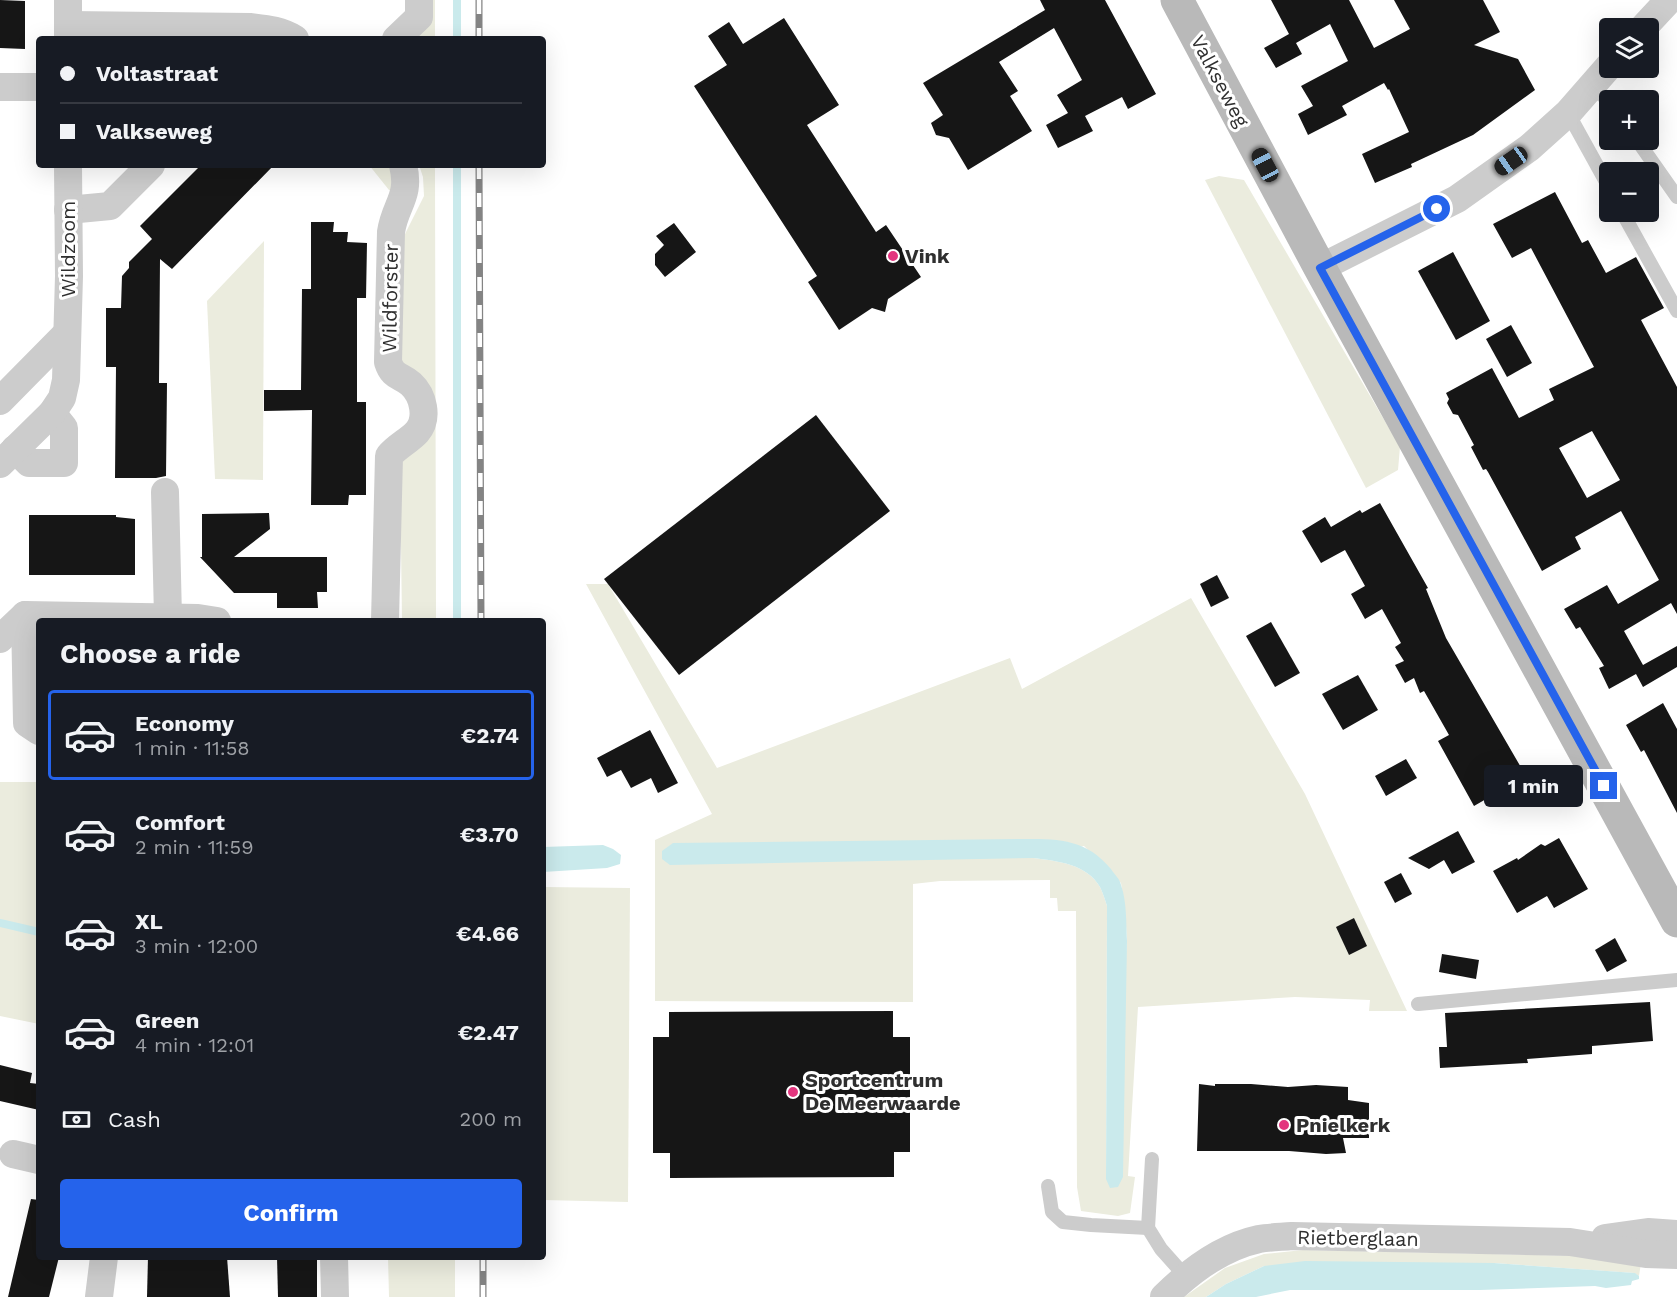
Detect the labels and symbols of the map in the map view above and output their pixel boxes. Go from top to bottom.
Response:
street label: Valkseweg [1186,31,1254,131]
car [1491,143,1531,179]
car [1249,145,1281,185]
route start [1423,195,1450,222]
street label: Wildzoom [56,201,80,297]
street label: Wildforster [377,243,403,353]
place label: Vink [905,244,950,268]
marker: Vink [886,249,900,263]
callout: 1 min [1484,765,1583,807]
route end [1590,772,1617,799]
place label: Sportcentrum De Meerwaarde [805,1068,961,1115]
marker: Sportcentrum De Meerwaarde [786,1085,800,1099]
place label: Pnielkerk [1296,1113,1391,1137]
marker: Pnielkerk [1277,1118,1291,1132]
street label: Rietberglaan [1297,1225,1419,1251]

